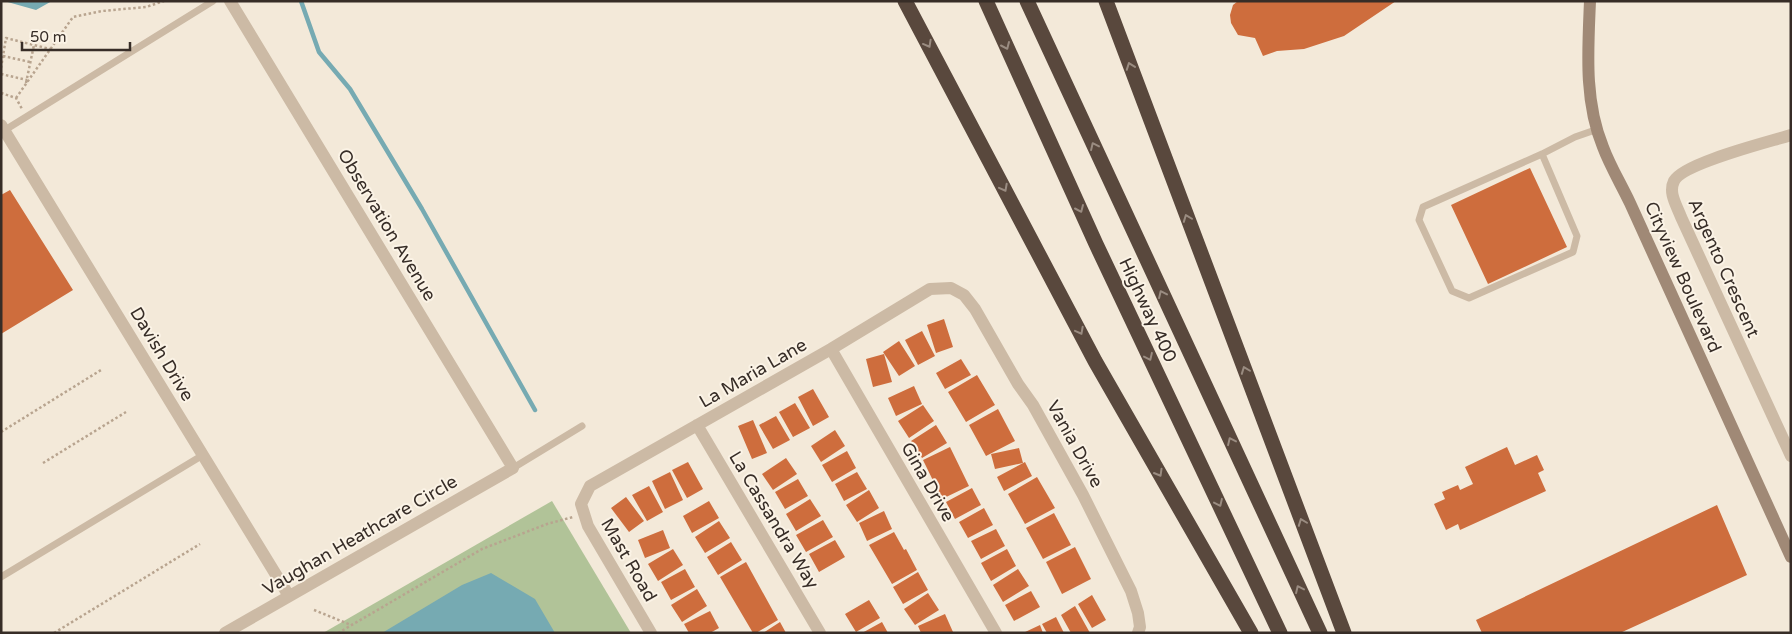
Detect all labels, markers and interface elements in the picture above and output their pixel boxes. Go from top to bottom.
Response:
scale bar [22,20,130,52]
text: 50 m [30,28,67,46]
one-way arrow [922,39,932,48]
one-way arrow [999,41,1010,50]
one-way arrow [1126,62,1136,70]
one-way arrow [1090,142,1100,151]
street label: Observation Avenue [333,145,441,305]
one-way arrow [998,182,1008,191]
street label: Argento Crescent [1683,195,1765,341]
street label: Cityview Boulevard [1640,198,1726,356]
one-way arrow [1074,204,1085,213]
one-way arrow [1183,214,1193,223]
street label: Highway 400 [1114,254,1182,366]
one-way arrow [1158,290,1169,299]
street label: Davish Drive [125,303,199,405]
one-way arrow [1074,326,1084,335]
street label: La Maria Lane [695,333,811,413]
one-way arrow [1143,351,1153,360]
one-way arrow [1240,366,1251,375]
street label: Vania Drive [1042,397,1108,491]
one-way arrow [1227,437,1237,446]
street label: Gina Drive [896,438,960,526]
street label: La Cassandra Way [724,447,824,593]
one-way arrow [1153,468,1163,477]
street label: Vaughan Heathcare Circle [259,470,461,600]
one-way arrow [1213,498,1223,507]
street label: Mast Road [596,514,662,606]
one-way arrow [1298,518,1308,527]
one-way arrow [1296,585,1306,594]

